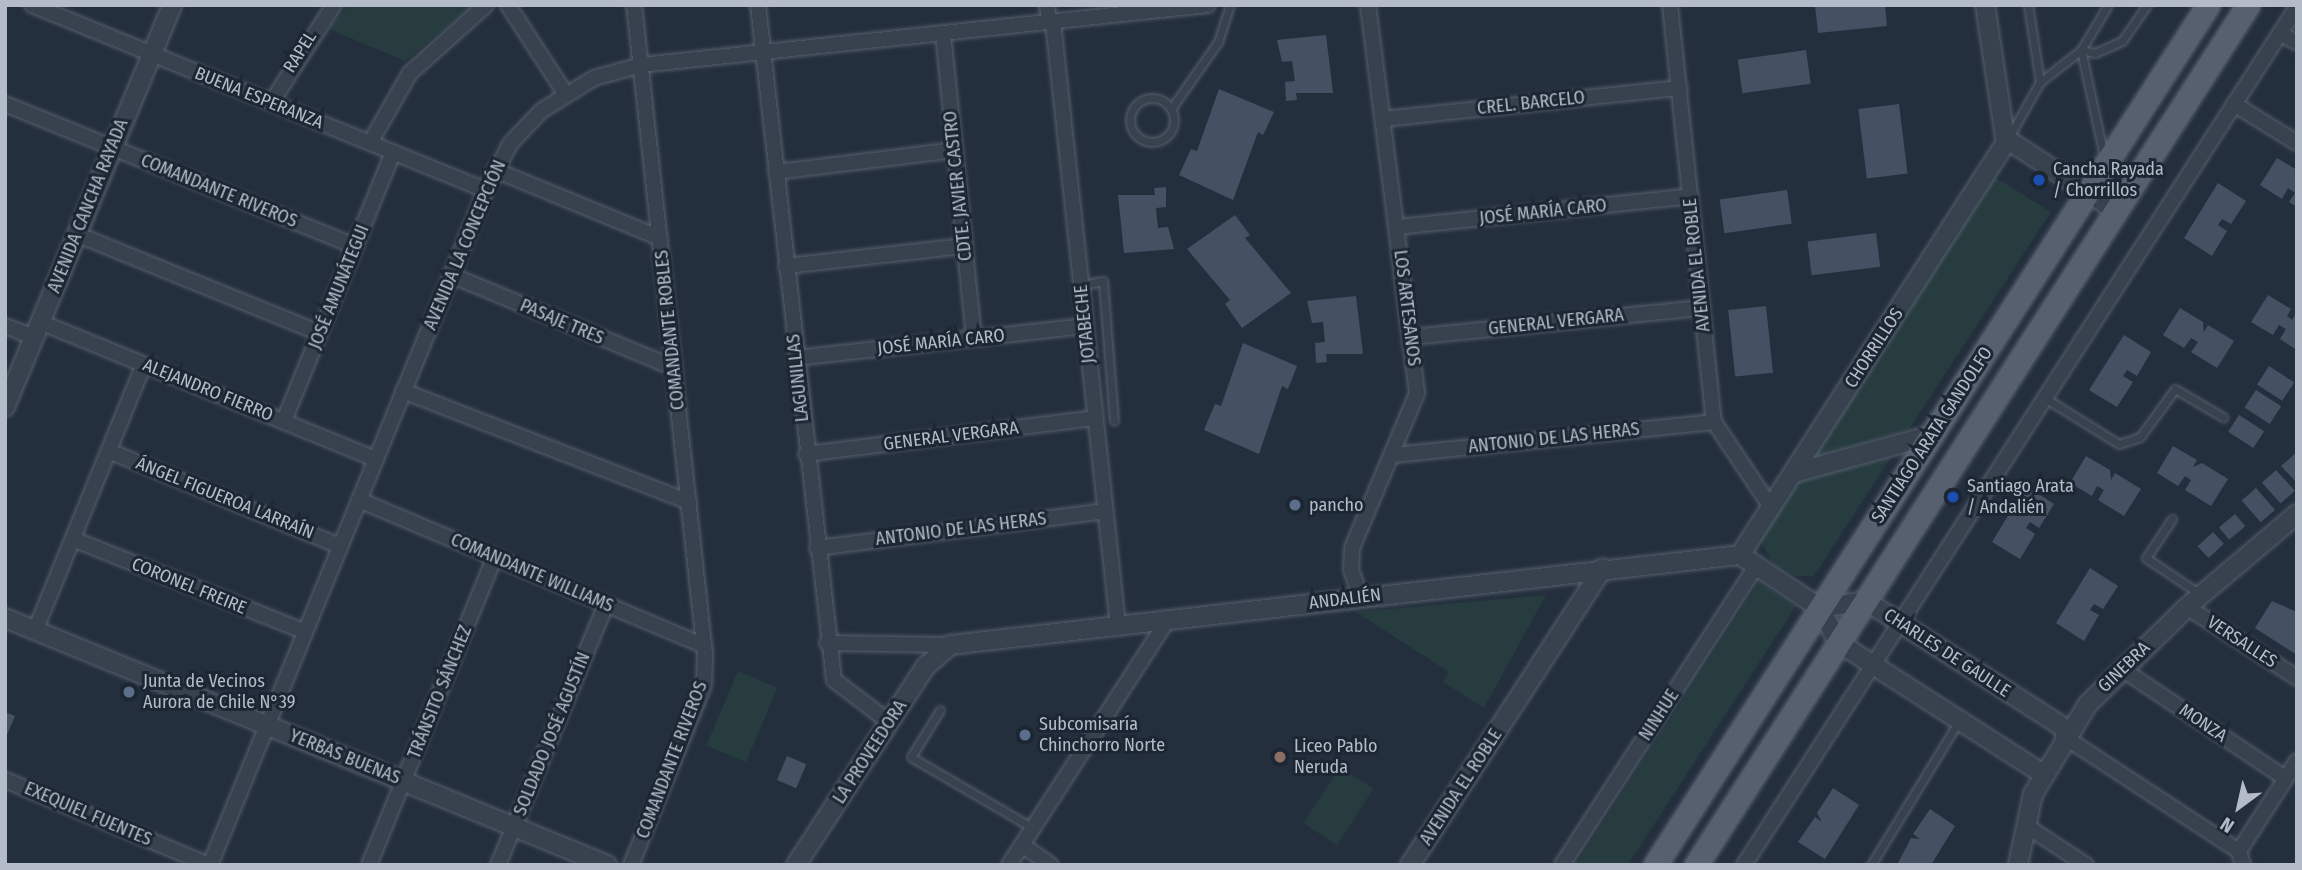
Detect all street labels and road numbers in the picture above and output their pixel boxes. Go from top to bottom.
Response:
street label: RAPEL [279,27,321,77]
street label: BUENA ESPERANZA [192,62,326,134]
street label: CREL. BARCELO [1476,87,1586,119]
street label: CDTE. JAVIER CASTRO [939,110,977,262]
street label: AVENIDA CANCHA RAYADA [43,116,133,296]
street label: COMANDANTE RIVEROS [138,150,300,232]
street label: AVENIDA LA CONCEPCIÓN [419,157,511,333]
street label: JOSÉ MARÍA CARO [1478,195,1608,229]
street label: AVENIDA EL ROBLE [1679,197,1715,333]
street label: JOSÉ AMUNÁTEGUI [304,222,374,352]
street label: COMANDANTE ROBLES [651,249,689,411]
street label: LOS ARTESANOS [1389,249,1425,367]
street label: JOTABECHE [1070,284,1100,364]
street label: PASAJE TRES [517,295,607,349]
street label: GENERAL VERGARA [1487,304,1625,340]
street label: CHORRILLOS [1840,304,1908,392]
street label: JOSÉ MARÍA CARO [876,325,1006,359]
street label: LAGUNILLAS [783,333,813,423]
street label: SANTIAGO ARATA GANDOLFO [1867,343,1997,527]
street label: ALEJANDRO FIERRO [140,354,276,426]
street label: GENERAL VERGARA [882,417,1020,455]
street label: ANTONIO DE LAS HERAS [1467,418,1641,458]
street label: ÁNGEL FIGUEROA LARRAÍN [133,452,317,544]
street label: ANTONIO DE LAS HERAS [874,508,1048,550]
street label: COMANDANTE WILLIAMS [447,529,617,617]
street label: CORONEL FREIRE [129,553,249,619]
street label: ANDALIÉN [1308,584,1382,614]
street label: CHARLES DE GAULLE [1880,604,2014,702]
street label: VERSALLES [2203,612,2281,672]
street label: TRÁNSITO SÁNCHEZ [403,622,477,762]
street label: GINEBRA [2094,637,2154,697]
street label: SOLDADO JOSÉ AGUSTÍN [509,649,595,819]
street label: COMANDANTE RIVEROS [632,678,712,842]
street label: NINHUE [1635,685,1683,745]
street label: LA PROVEEDORA [829,696,911,808]
street label: MONZA [2175,699,2231,747]
street label: YERBAS BUENAS [286,725,404,789]
street label: AVENIDA EL ROBLE [1415,725,1507,849]
street label: EXEQUIEL FUENTES [21,777,155,851]

